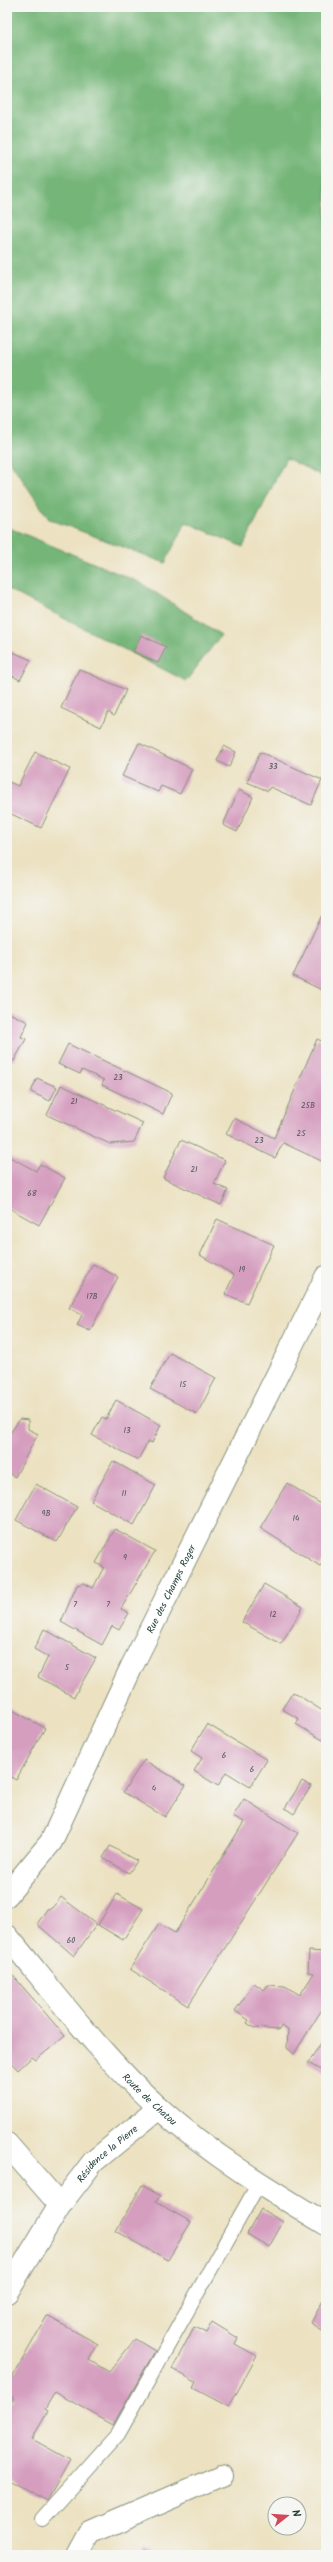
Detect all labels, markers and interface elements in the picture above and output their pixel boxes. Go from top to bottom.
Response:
house number: 33 [268,760,278,773]
house number: 23 [113,1071,123,1084]
house number: 21 [70,1095,78,1108]
house number: 25B [301,1099,315,1112]
house number: 25 [297,1127,306,1140]
house number: 23 [254,1134,264,1147]
house number: 21 [190,1163,198,1176]
house number: 68 [27,1187,37,1200]
house number: 19 [239,1263,245,1276]
house number: 17B [86,1290,98,1303]
house number: 15 [180,1378,187,1391]
house number: 13 [123,1424,131,1437]
house number: 11 [121,1487,127,1500]
house number: 9B [42,1507,51,1520]
house number: 14 [293,1512,300,1525]
street label: Rue des Champs Roger [143,1542,201,1636]
house number: 9 [123,1551,127,1564]
house number: 7 [73,1598,77,1611]
house number: 7 [106,1598,110,1611]
house number: 12 [269,1608,277,1621]
house number: 5 [65,1661,70,1674]
house number: 6 [222,1749,226,1762]
house number: 6 [250,1763,254,1776]
house number: 4 [152,1782,157,1795]
house number: 60 [67,1934,75,1947]
street label: Route de Chatou [118,2070,181,2130]
street label: Résidence la Pierre [73,2121,142,2186]
north arrow [267,2496,307,2536]
text: N [286,2507,305,2519]

